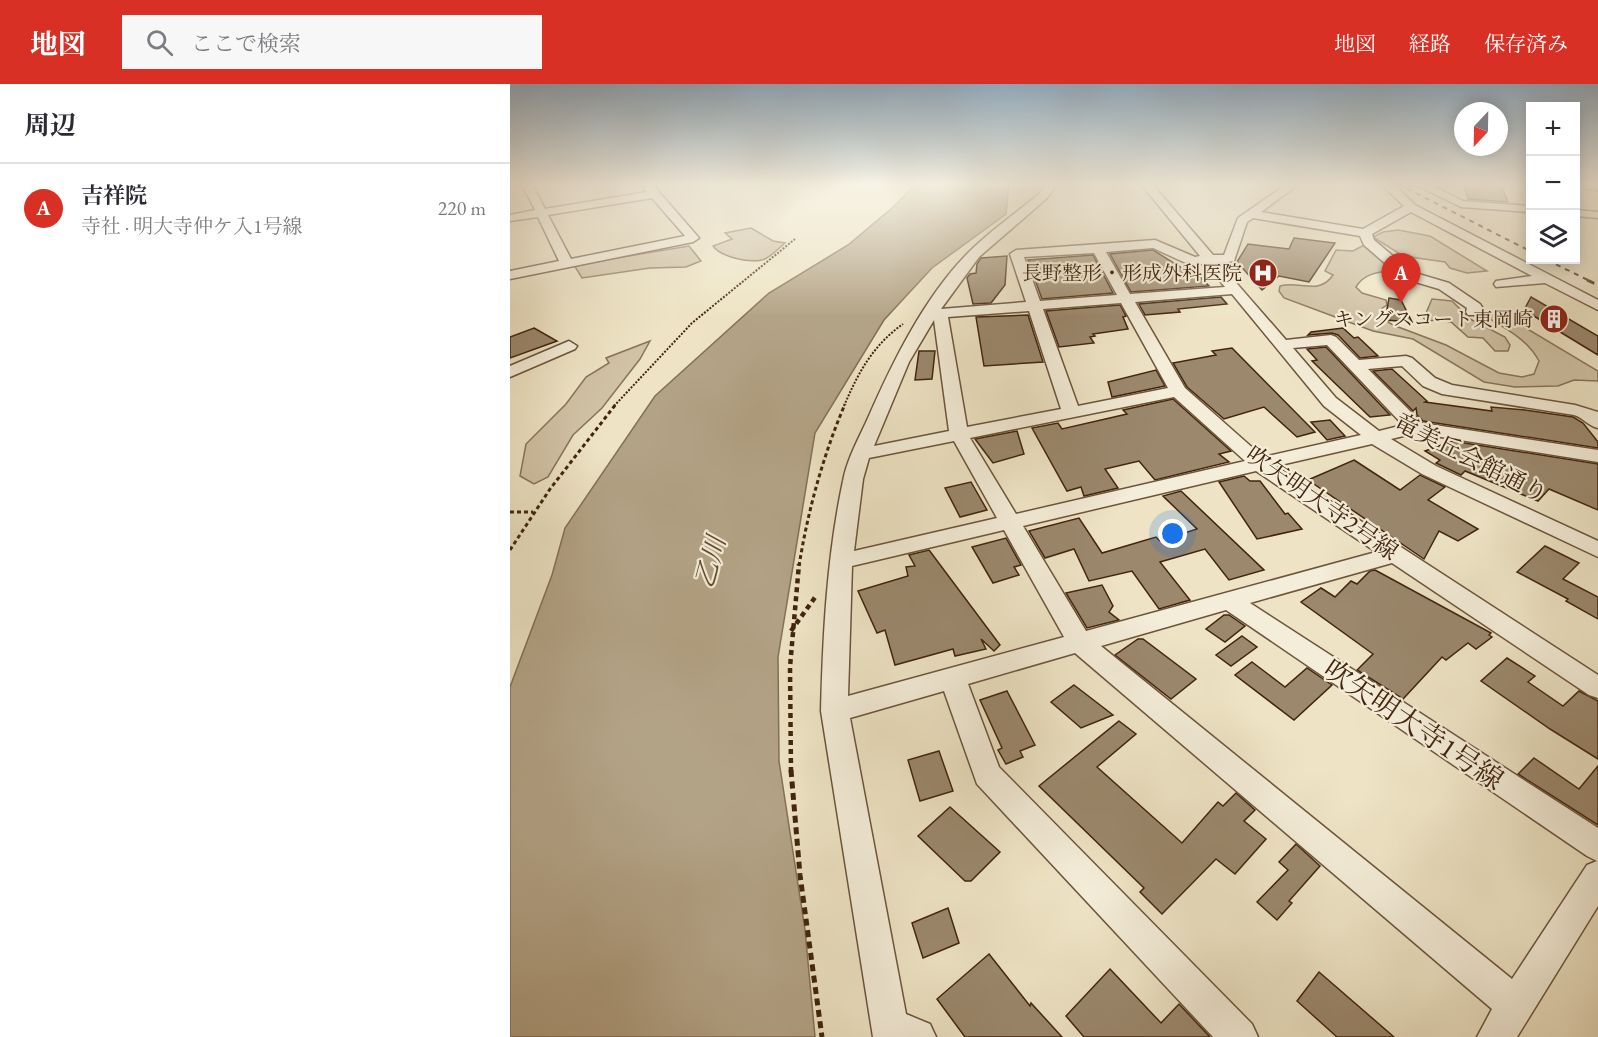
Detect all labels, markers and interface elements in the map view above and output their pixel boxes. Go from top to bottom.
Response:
search box [122,15,542,69]
text: 地図 [30,26,86,62]
icon: search [143,26,176,59]
text: ここで検索 [191,29,301,58]
text: 地図 [1334,30,1376,57]
text: 経路 [1409,30,1451,57]
text: 保存済み [1484,30,1568,57]
north arrow [1454,102,1508,156]
map controls [1526,102,1580,264]
button: + [1526,102,1580,156]
text: 周辺 [24,108,76,142]
button: − [1526,156,1580,210]
text: 吉祥院 [81,181,147,210]
text: A [36,195,51,221]
text: 220 m [438,195,486,221]
button: layers [1526,210,1580,264]
text: 寺社 · 明大寺仲ケ入1号線 [81,213,303,239]
pin: A [1382,254,1420,303]
hospital icon: 長野整形・形成外科医院 [1247,257,1279,289]
place label: 長野整形・形成外科医院 [1022,260,1242,286]
building icon: キングスコート東岡崎 [1538,303,1570,335]
place label: キングスコート東岡崎 [1334,306,1533,332]
street label: 竜美丘会館通り [1389,406,1553,510]
street label: 吹矢明大寺2号線 [1240,438,1405,567]
your location [1158,519,1187,548]
water label: 乙川 [687,530,734,592]
street label: 吹矢明大寺1号線 [1317,651,1511,797]

